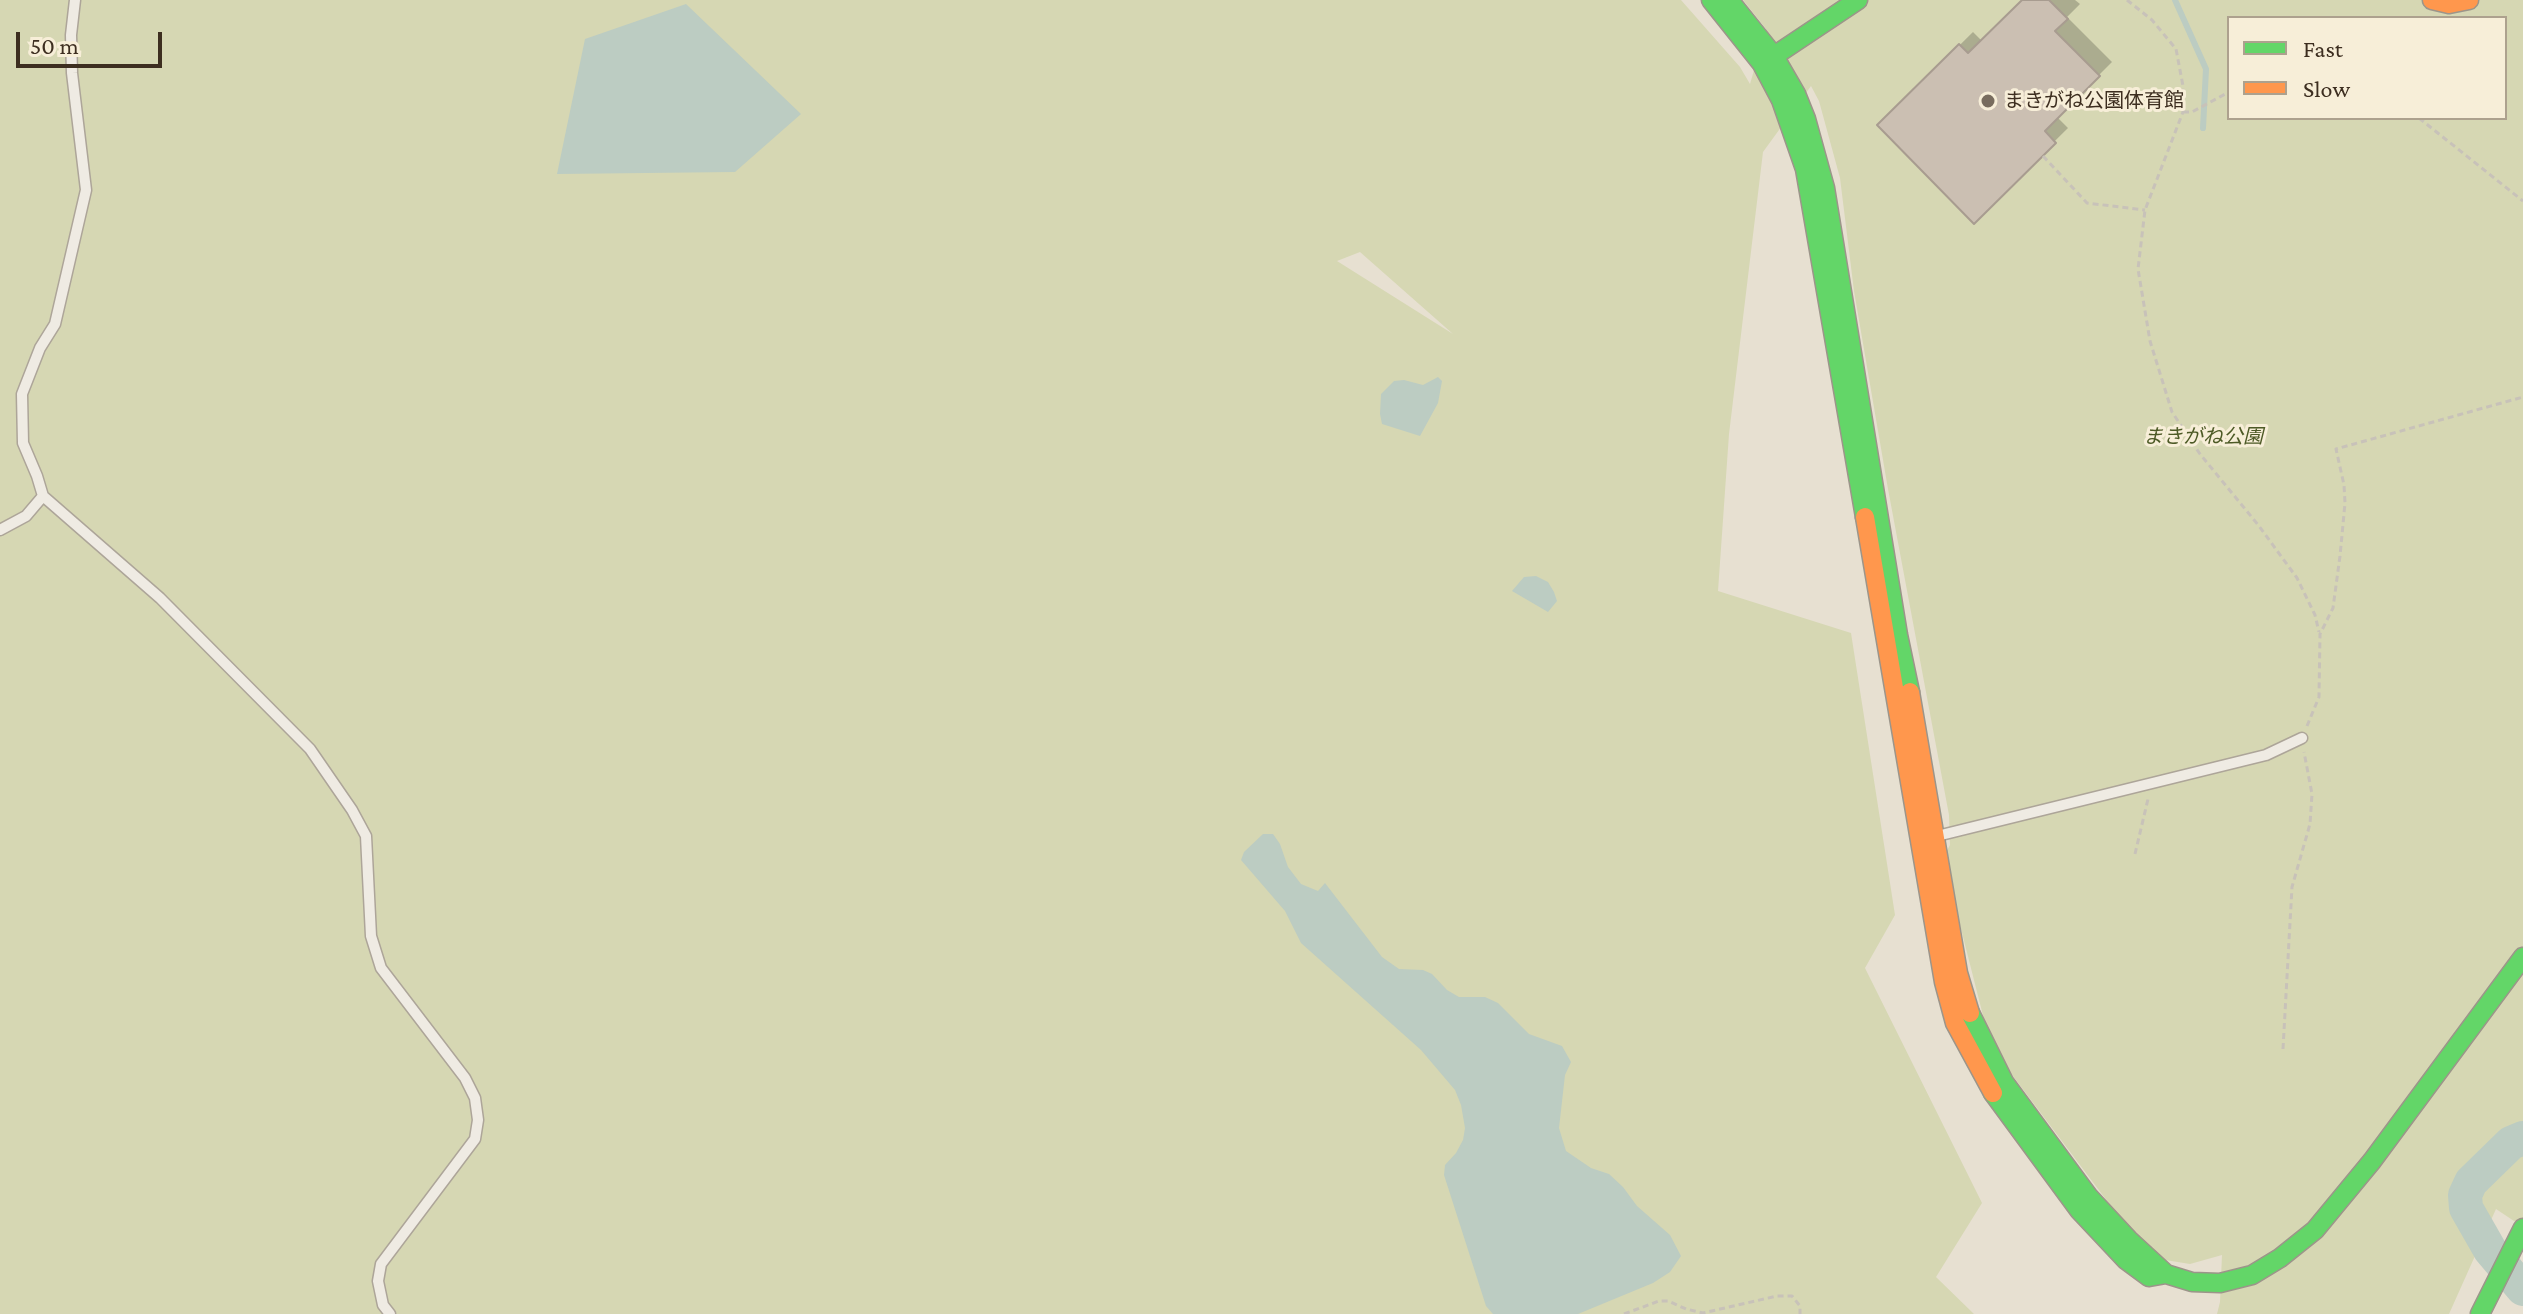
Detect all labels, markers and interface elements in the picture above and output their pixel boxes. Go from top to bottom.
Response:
scale bar [20,16,166,66]
legend [2227,16,2507,120]
text: 50 m [30,32,79,59]
text: Fast [2303,35,2343,62]
text: Slow [2303,75,2350,102]
place label: まきがね公園体育館 [2004,89,2184,113]
marker: まきがね公園体育館 [1979,92,1997,110]
park label: まきがね公園 [2143,425,2263,449]

